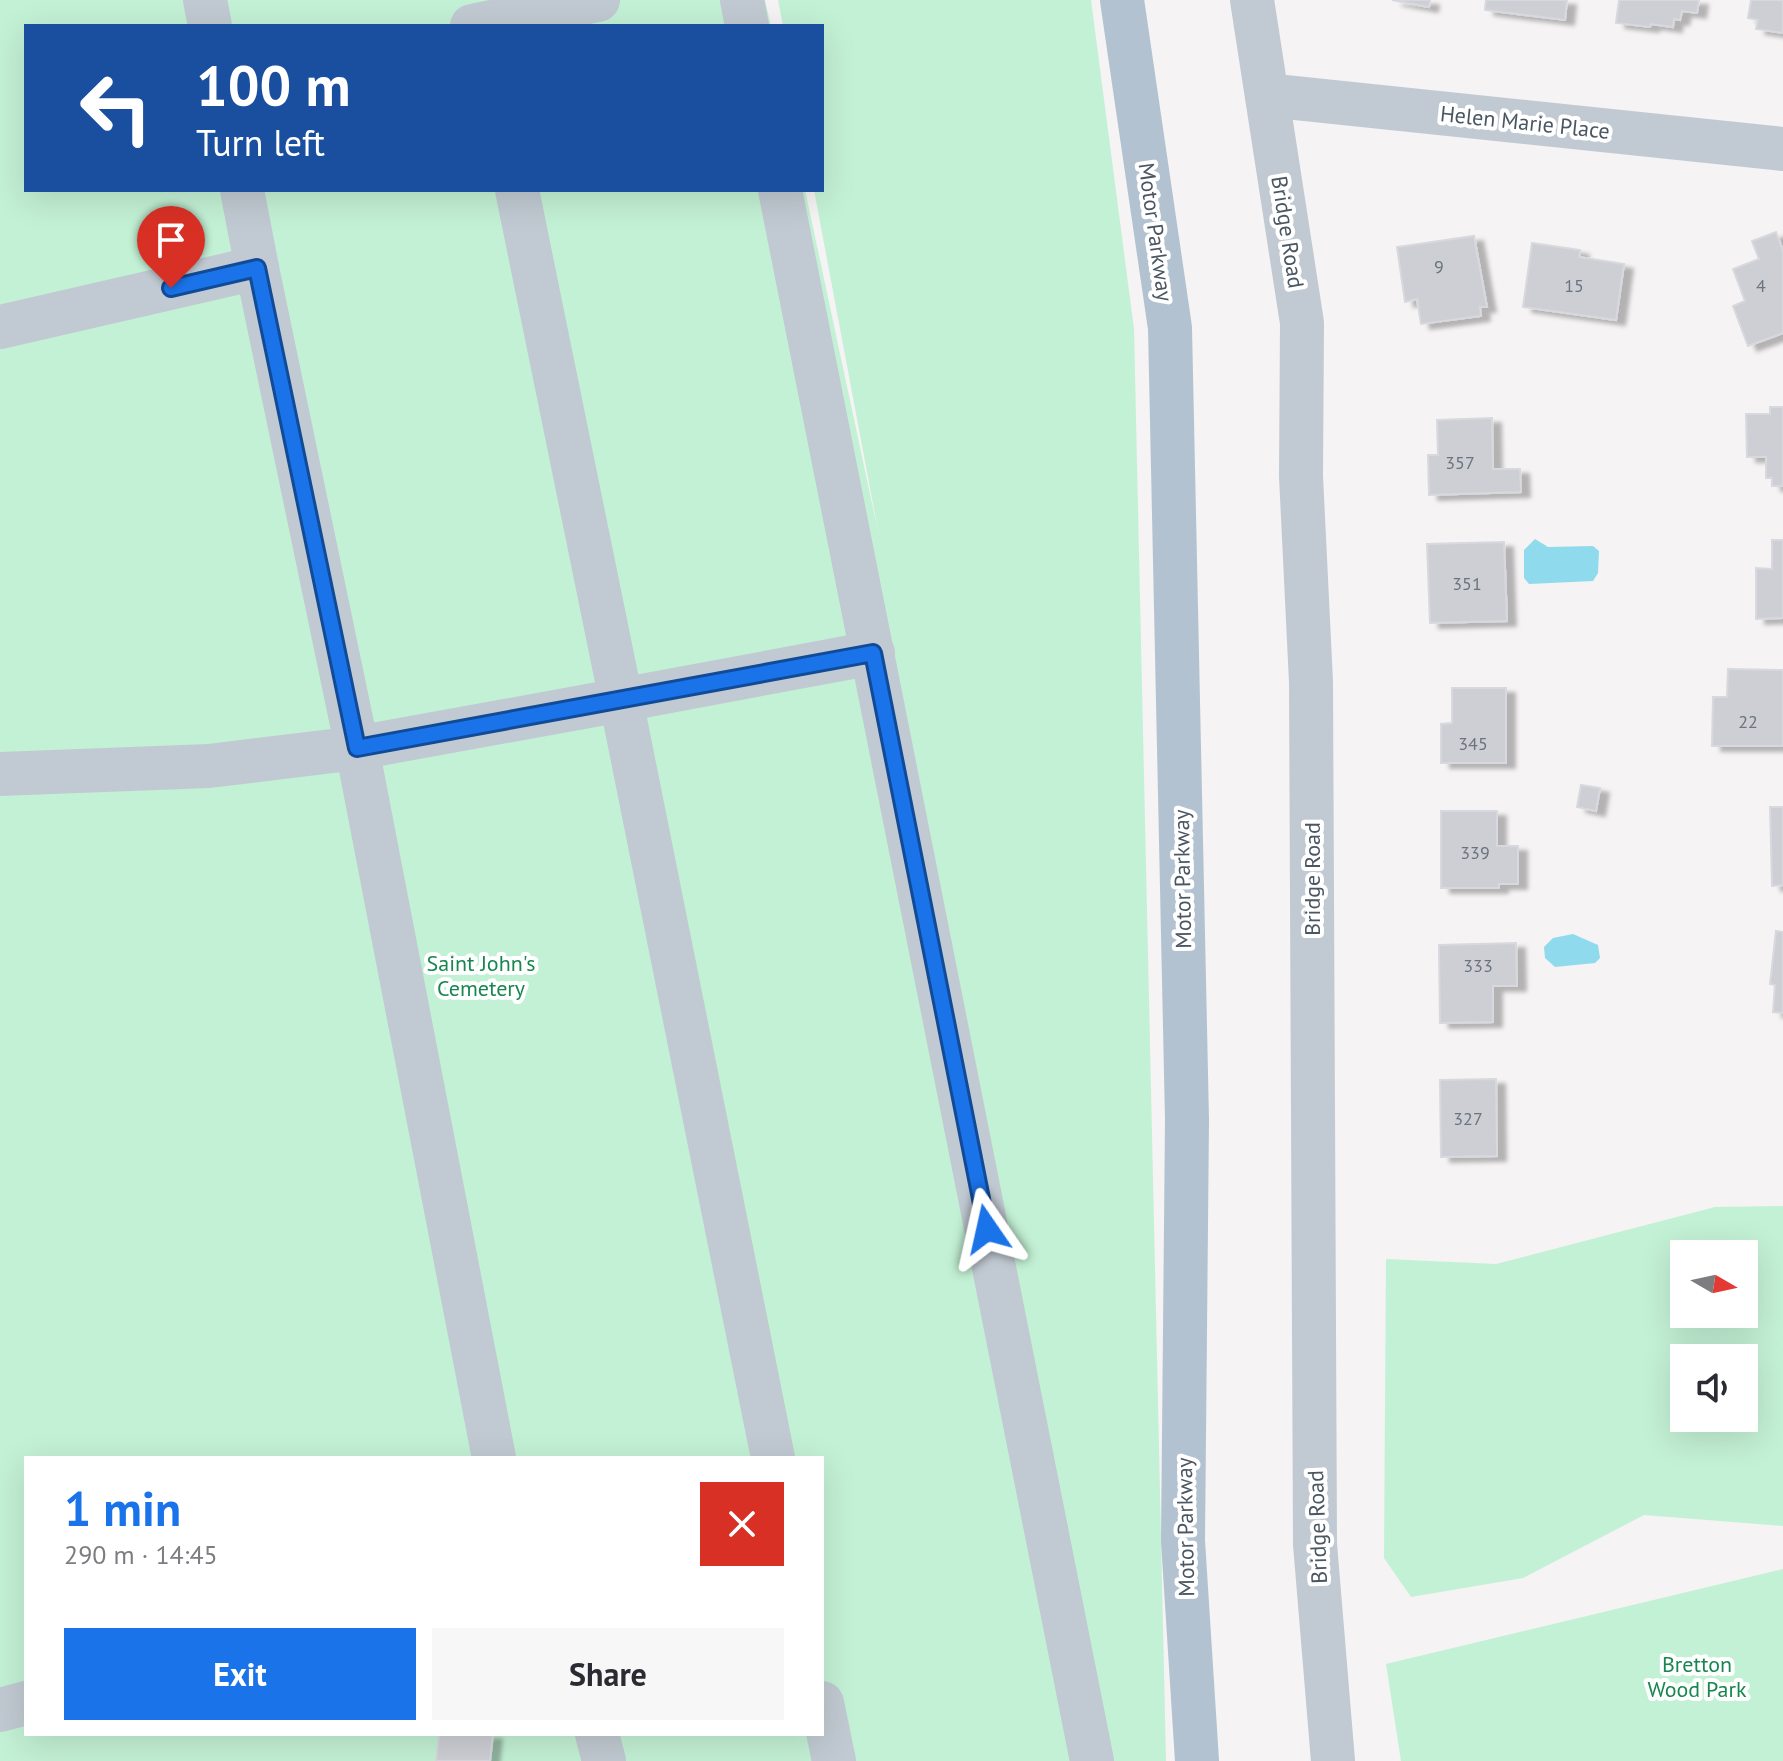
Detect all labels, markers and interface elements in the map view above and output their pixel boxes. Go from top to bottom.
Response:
text: 100 m [196,49,351,121]
icon: left [64,56,168,160]
street label: Helen Marie Place [1439,99,1611,145]
text: Turn left [196,119,325,166]
street label: Motor Parkway [1132,161,1180,304]
street label: Bridge Road [1265,174,1311,290]
pin [137,206,205,288]
icon: arrive [149,218,193,262]
house number: 9 [1434,255,1444,278]
house number: 15 [1564,274,1584,297]
house number: 4 [1756,274,1766,297]
house number: 357 [1445,451,1475,474]
house number: 351 [1452,572,1482,595]
house number: 22 [1738,710,1758,733]
house number: 345 [1458,732,1488,755]
street label: Motor Parkway [1167,808,1197,949]
street label: Bridge Road [1298,822,1326,936]
house number: 339 [1460,841,1490,864]
park label: Saint John's Cemetery [427,949,535,1002]
house number: 333 [1463,954,1493,977]
house number: 327 [1453,1107,1483,1130]
position arrow [945,1187,1029,1271]
north arrow [1670,1240,1758,1328]
map controls [1670,1240,1758,1432]
button: sound [1670,1344,1758,1432]
street label: Motor Parkway [1170,1456,1200,1597]
street label: Bridge Road [1301,1470,1333,1584]
text: 1 min [64,1477,181,1539]
button: close [700,1482,784,1566]
text: 290 m · 14:45 [64,1538,218,1571]
button: Exit [64,1628,416,1720]
button: Share [432,1628,784,1720]
park label: Bretton Wood Park [1647,1650,1747,1703]

